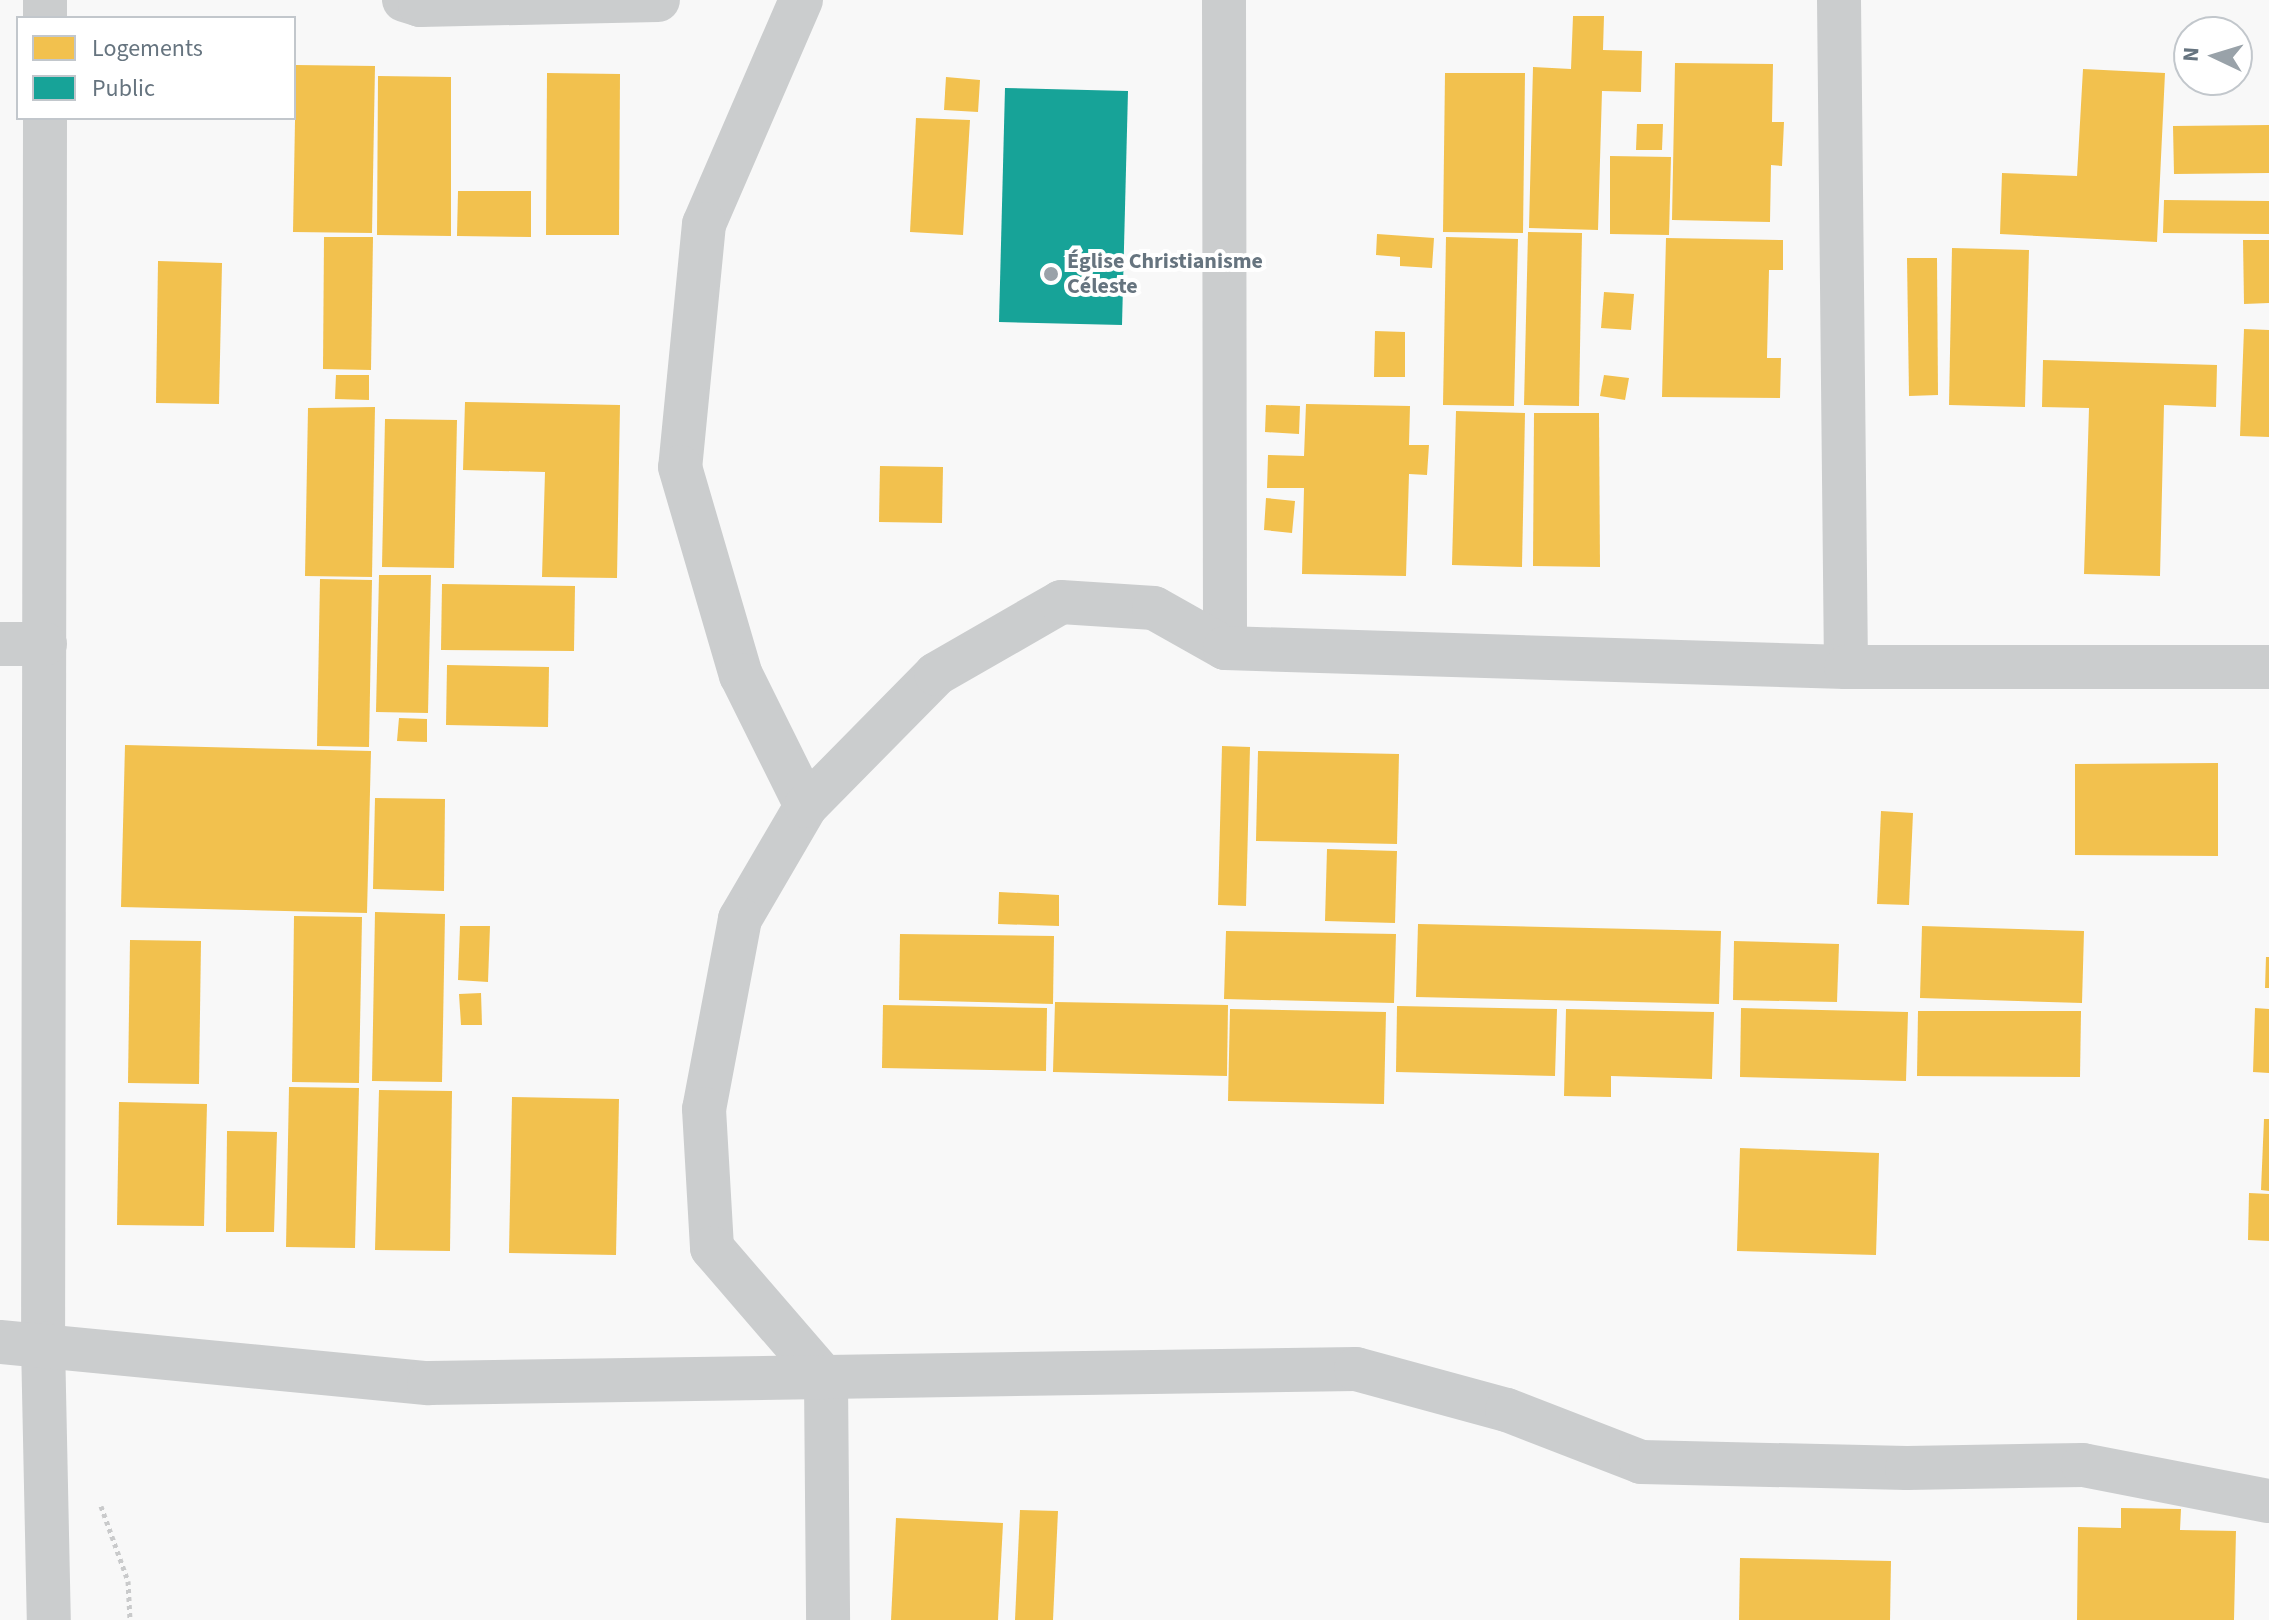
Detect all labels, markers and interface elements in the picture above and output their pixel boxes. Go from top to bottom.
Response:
legend [16,16,296,120]
north arrow [2173,16,2253,96]
text: Logements [92,31,203,66]
text: N [2175,46,2208,63]
text: Public [92,71,155,106]
place label: Église Christianisme Céleste [1067,248,1263,300]
marker: Église Christianisme Céleste [1042,265,1060,283]

